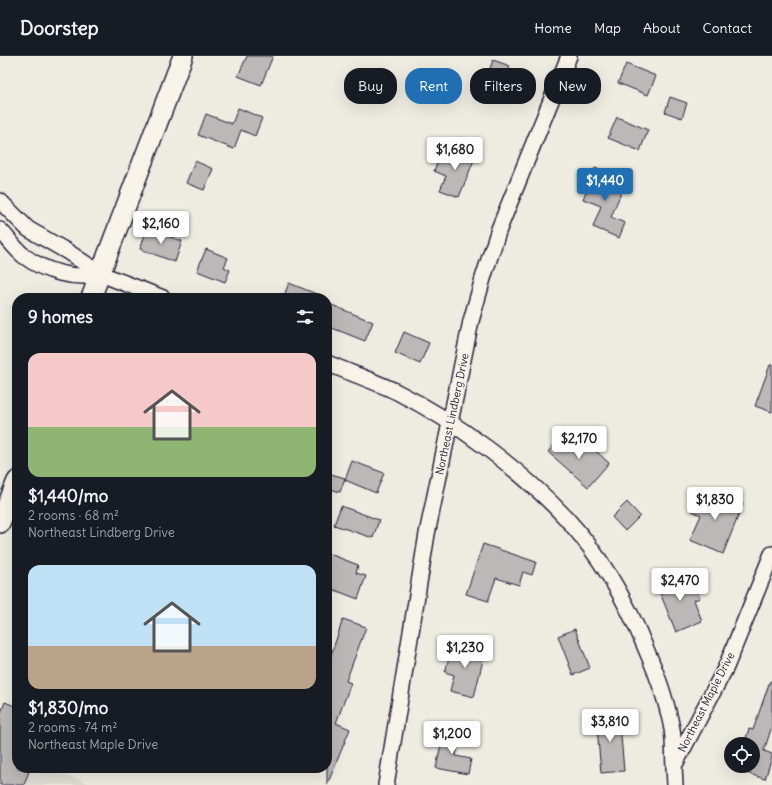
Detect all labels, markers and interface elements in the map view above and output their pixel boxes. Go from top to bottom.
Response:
text: Doorstep [20,16,99,40]
text: Home [534,19,572,37]
text: Map [594,19,621,37]
text: About [643,19,681,37]
text: Contact [703,19,752,37]
chip: Buy [344,68,397,104]
chip: Rent [405,68,462,104]
chip: Filters [470,68,536,104]
chip: New [544,68,601,104]
pin: $1,680 [422,137,488,171]
text: $1,680 [436,141,474,158]
pin: $1,440 [572,168,638,202]
text: $1,440 [586,172,624,189]
pin: $2,160 [128,211,194,245]
text: $2,160 [142,215,180,232]
text: 9 homes [28,306,93,328]
icon: filters [294,306,316,328]
street label: Northeast Lindberg Drive [432,352,472,476]
icon: home [136,379,208,451]
pin: $2,170 [546,426,612,460]
text: $2,170 [561,430,597,447]
text: $1,440/mo [28,485,108,507]
pin: $1,830 [682,487,748,521]
text: $1,830 [696,491,734,508]
text: 2 rooms · 68 m² [28,507,119,524]
text: Northeast Lindberg Drive [28,524,175,541]
pin: $2,470 [647,568,713,602]
text: $2,470 [660,572,700,589]
icon: home [136,591,208,663]
pin: $1,230 [432,635,498,669]
text: $1,230 [446,639,484,656]
street label: Northeast Maple Drive [675,650,737,754]
text: $1,830/mo [28,697,108,719]
pin: $3,810 [577,709,643,743]
text: $3,810 [591,713,629,730]
text: 2 rooms · 74 m² [28,719,117,736]
pin: $1,200 [419,721,485,755]
text: $1,200 [432,725,472,742]
text: Northeast Maple Drive [28,736,158,753]
map controls [724,737,760,773]
button: locate [724,737,760,773]

